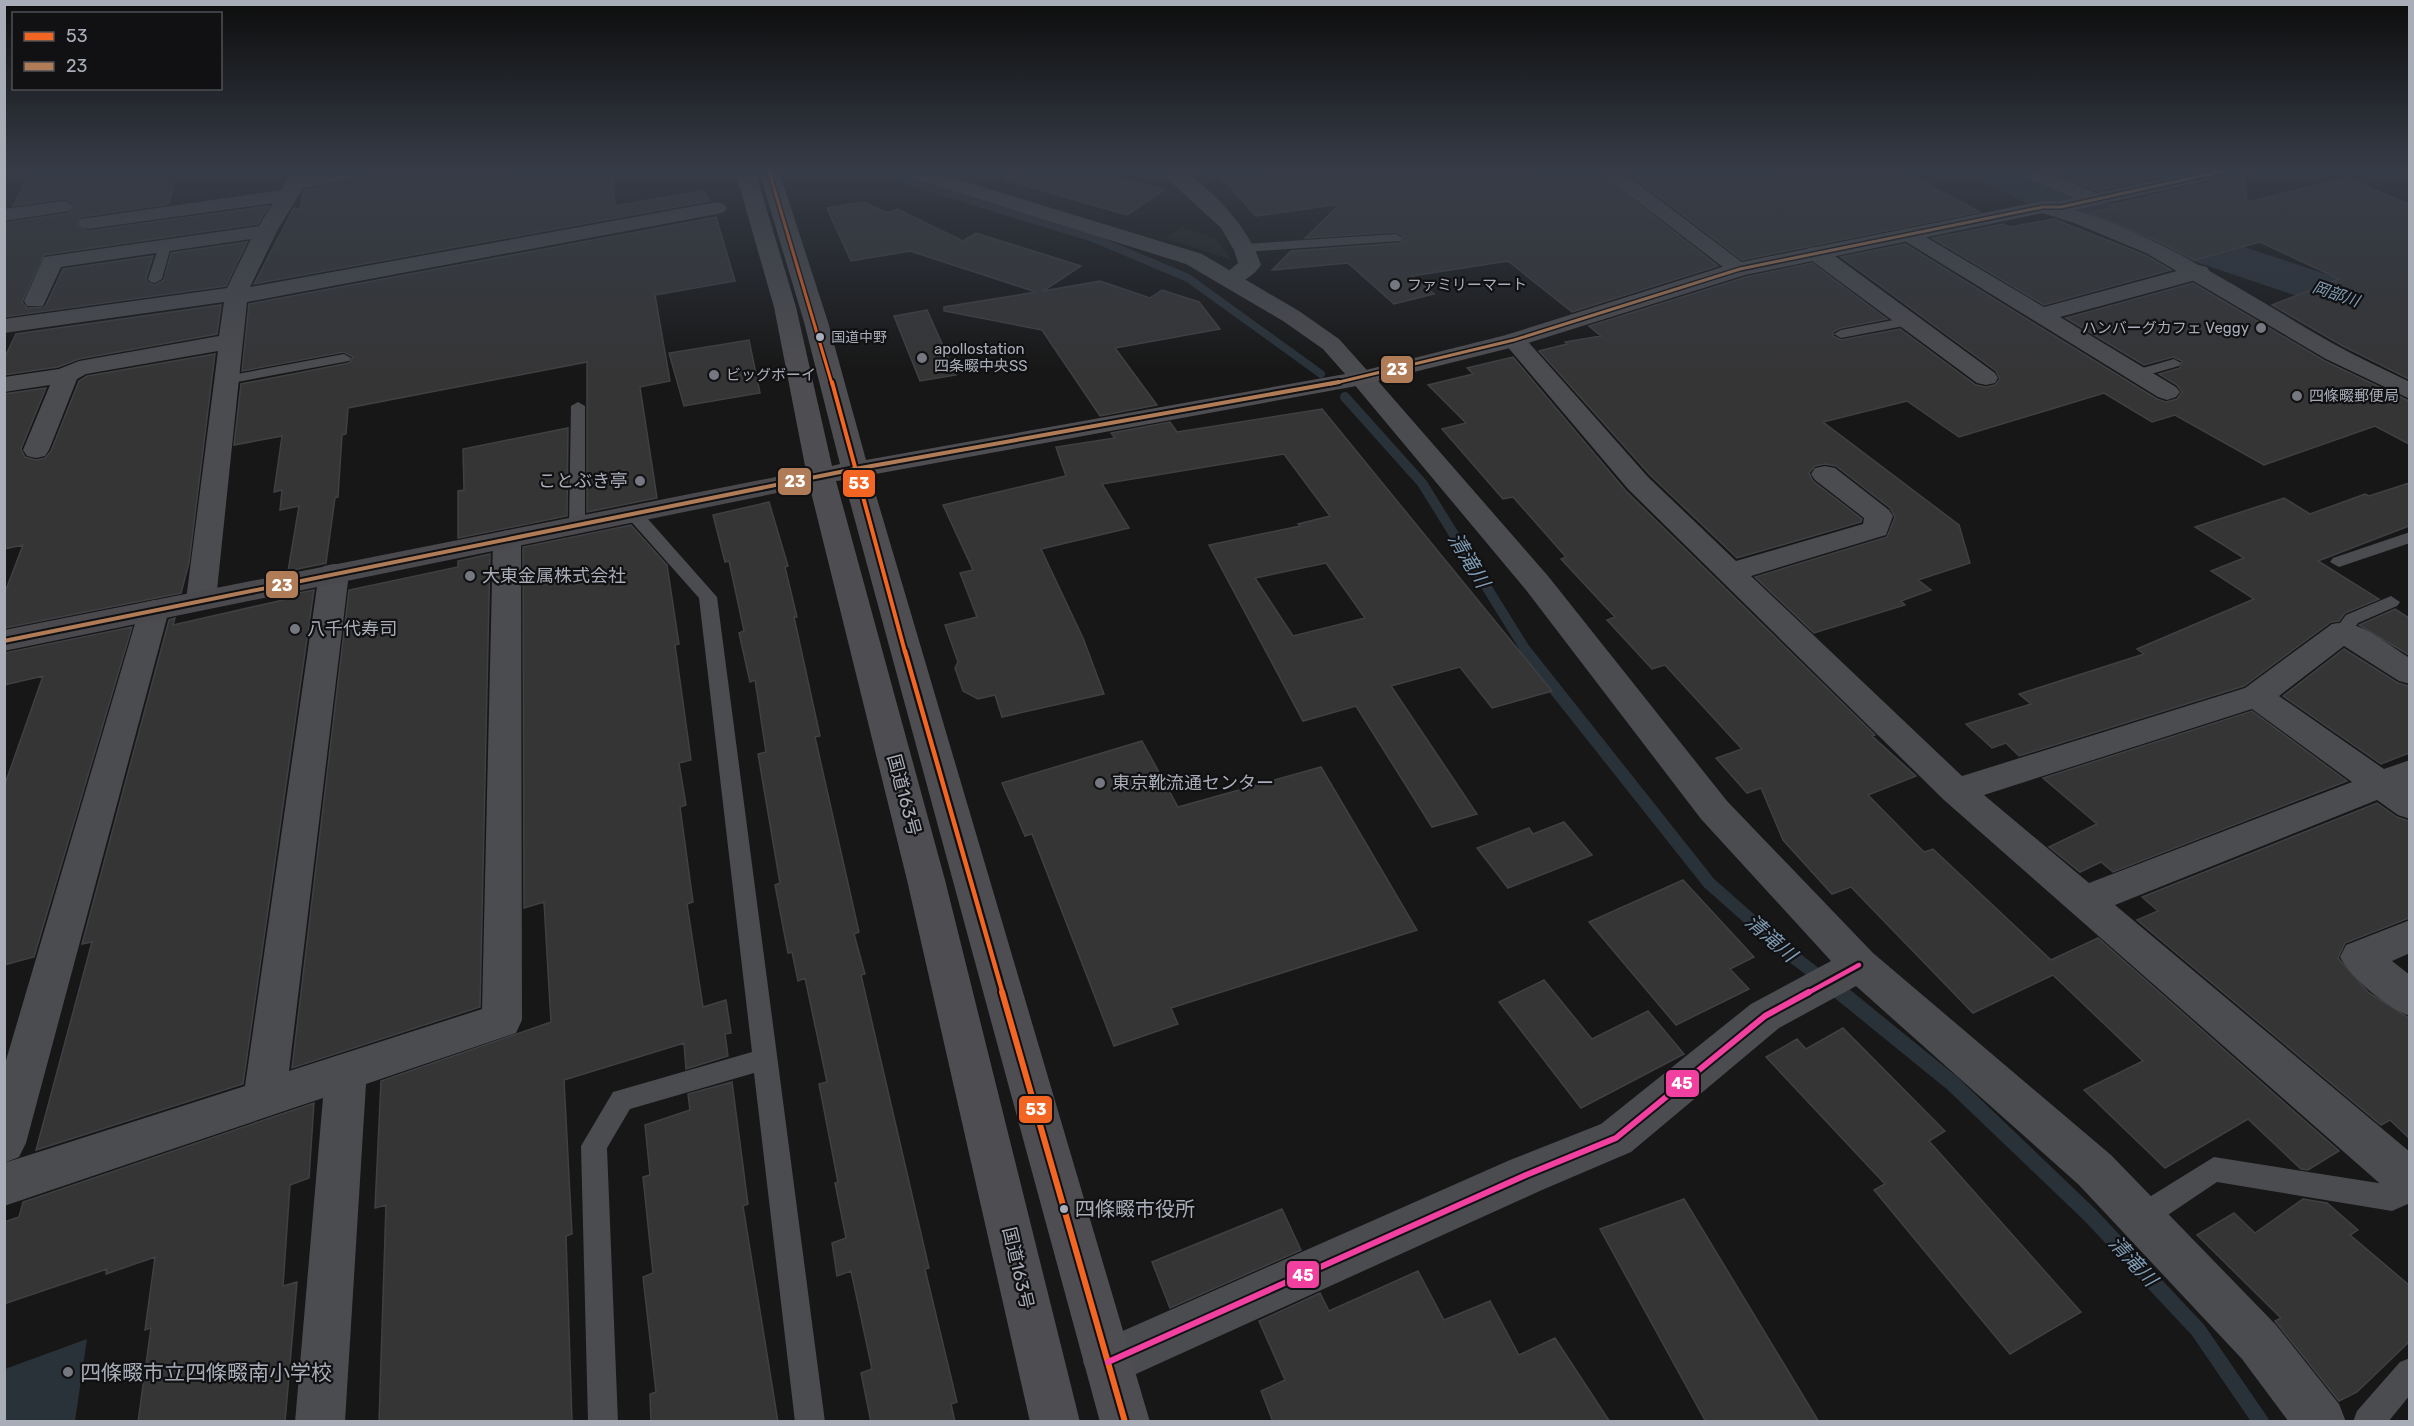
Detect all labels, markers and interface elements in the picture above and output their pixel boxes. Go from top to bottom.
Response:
legend [12,12,222,90]
text: 53 [66,25,88,47]
text: 23 [66,55,87,77]
place label: ファミリーマート [1407,276,1527,294]
water label: 岡部川 [2310,277,2364,311]
marker: ファミリーマート [1388,278,1402,292]
place label: ハンバーグカフェ Veggy [2082,319,2249,337]
marker: ハンバーグカフェ Veggy [2254,321,2268,335]
place label: 国道中野 [831,329,887,346]
marker: 国道中野 [814,331,826,343]
place label: apollostation 四条畷中央SS [934,340,1028,375]
marker: apollostation 四条畷中央SS [915,351,929,365]
line badge: 23 [1380,355,1414,384]
text: 23 [1387,360,1407,379]
place label: ビッグボーイ [726,366,816,384]
marker: ビッグボーイ [707,368,721,382]
place label: 四條畷郵便局 [2309,387,2399,405]
marker: 四條畷郵便局 [2290,389,2304,403]
line badge: 23 [777,467,812,496]
line badge: 53 [842,469,876,498]
place label: ことぶき亭 [538,470,628,492]
text: 23 [785,472,805,491]
marker: ことぶき亭 [633,474,647,488]
text: 53 [849,474,869,493]
water label: 清滝川 [1443,528,1496,594]
place label: 大東金属株式会社 [482,565,626,587]
marker: 大東金属株式会社 [463,569,477,583]
line badge: 23 [265,570,299,599]
text: 23 [272,576,292,595]
place label: 八千代寿司 [307,618,397,640]
marker: 八千代寿司 [288,622,302,636]
street label: 国道163号 [883,752,925,838]
place label: 東京靴流通センター [1112,772,1274,794]
marker: 東京靴流通センター [1093,776,1107,790]
water label: 清滝川 [1740,909,1803,968]
line badge: 45 [1665,1069,1700,1098]
text: 45 [1671,1074,1693,1093]
line badge: 53 [1018,1095,1053,1124]
text: 53 [1026,1100,1046,1119]
place label: 四條畷市役所 [1075,1197,1195,1221]
marker: 四條畷市役所 [1058,1203,1070,1215]
street label: 国道163号 [998,1225,1038,1311]
water label: 清滝川 [2104,1231,2164,1293]
line badge: 45 [1286,1260,1320,1289]
text: 45 [1292,1266,1314,1285]
place label: 四條畷市立四條畷南小学校 [80,1360,332,1385]
marker: 四條畷市立四條畷南小学校 [61,1365,75,1379]

